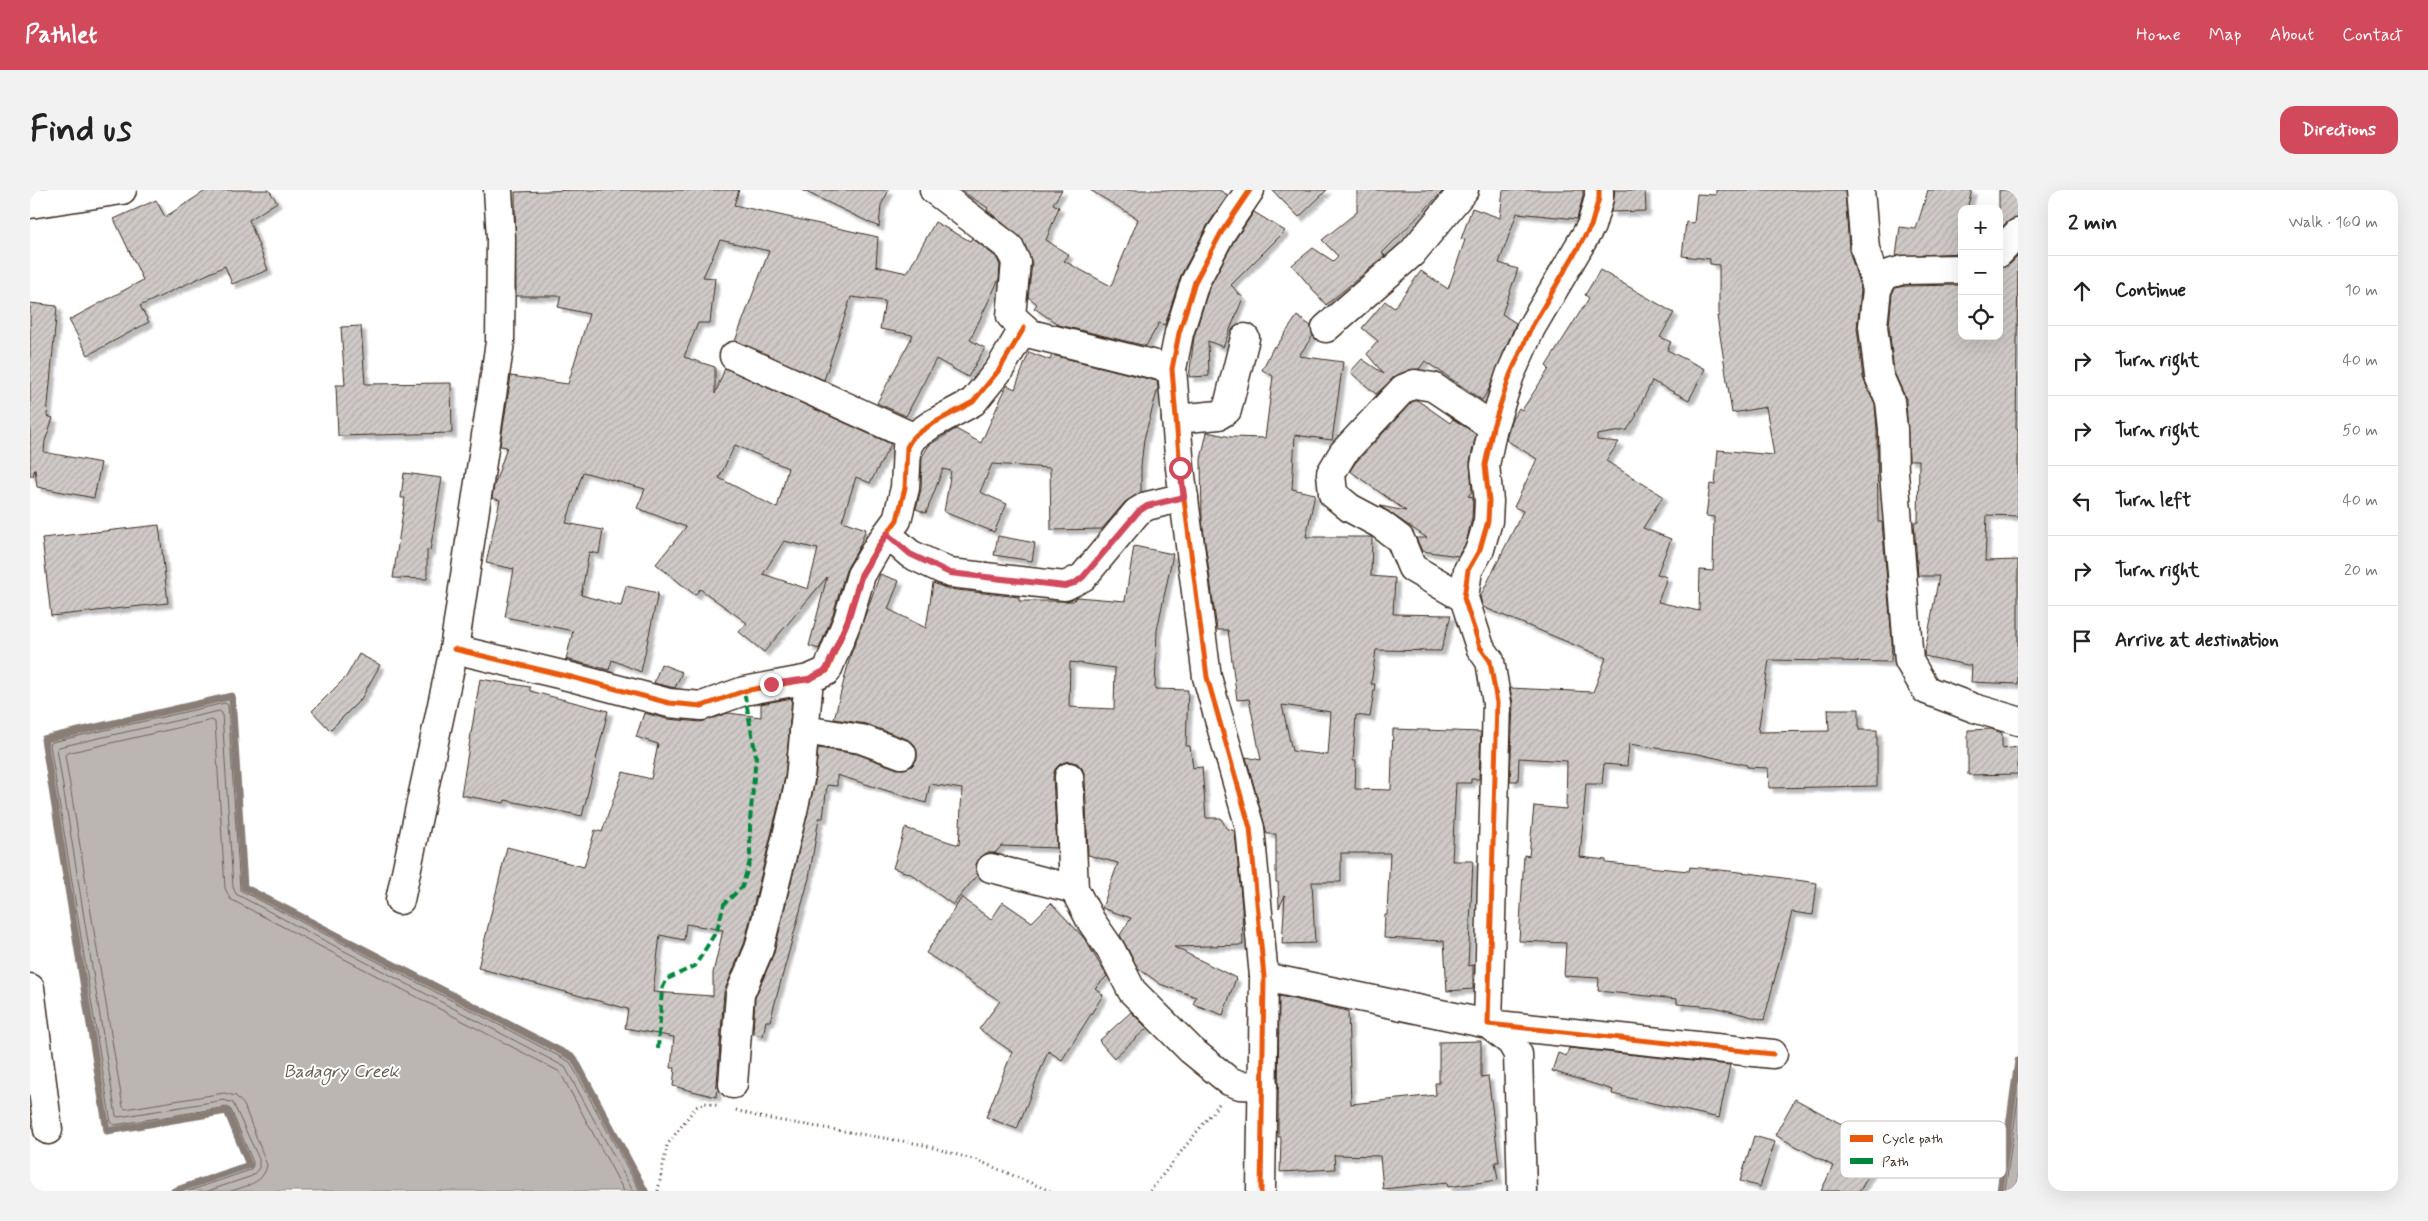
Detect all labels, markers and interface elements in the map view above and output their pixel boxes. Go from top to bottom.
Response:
text: Pathlet [25,20,97,51]
text: Home [2136,23,2181,47]
text: Map [2209,23,2242,47]
text: About [2270,23,2314,47]
text: Contact [2342,23,2403,47]
button: Directions [2280,106,2398,154]
text: Find us [30,107,132,153]
map controls [1958,205,2003,340]
button: + [1958,205,2003,250]
text: 2 min [2068,209,2117,237]
text: Walk · 160 m [2288,212,2378,233]
button: − [1958,250,2003,295]
icon: ahead [2068,277,2096,305]
text: Continue [2115,278,2186,303]
text: 10 m [2345,280,2378,301]
button: locate [1958,295,2003,340]
icon: right [2068,347,2096,375]
text: Turn right [2115,348,2199,373]
text: 40 m [2342,350,2378,371]
icon: right [2068,417,2096,445]
text: Turn right [2115,418,2199,443]
text: 50 m [2342,420,2378,441]
route start [1169,457,1192,480]
icon: left [2068,487,2096,515]
text: Turn left [2115,488,2191,513]
text: 40 m [2342,490,2378,511]
icon: right [2068,557,2096,585]
text: Turn right [2115,558,2199,583]
text: 20 m [2344,560,2378,581]
icon: arrive [2068,627,2096,655]
text: Arrive at destination [2115,628,2279,653]
route end [760,673,783,696]
water label: Badagry Creek [283,1060,399,1086]
legend [1840,1121,2006,1178]
text: Cycle path [1882,1130,1943,1148]
text: Path [1882,1153,1909,1171]

